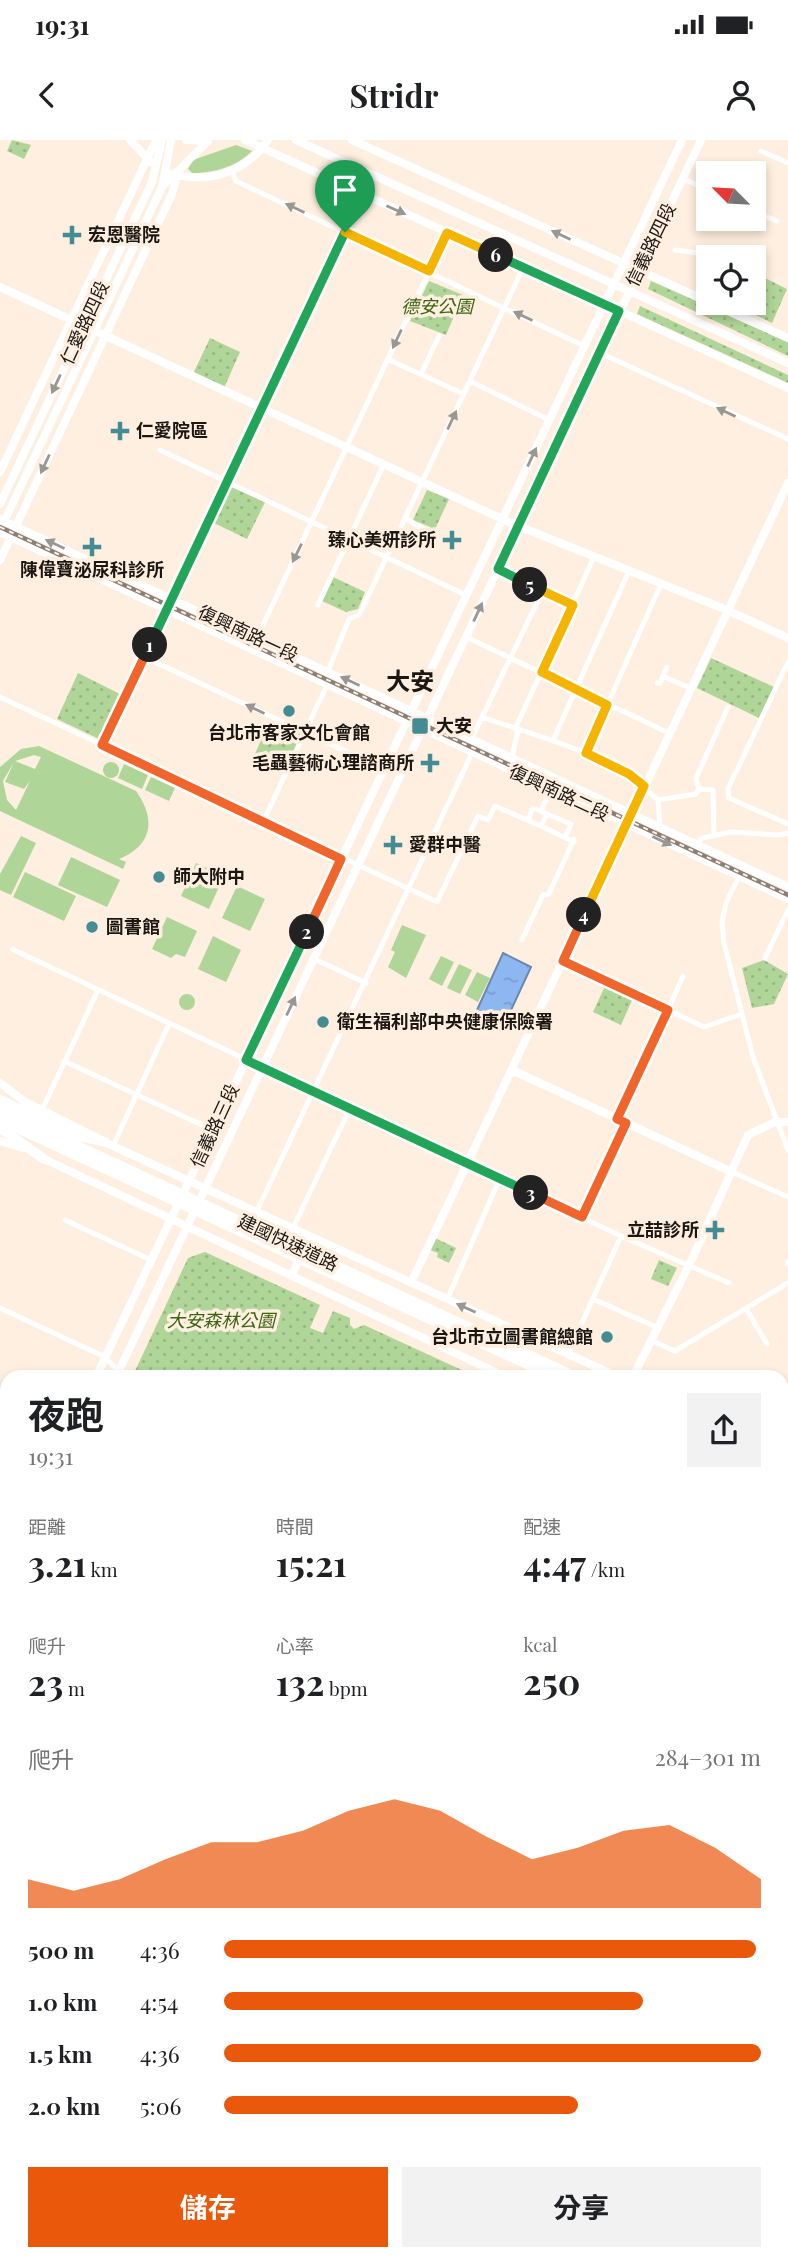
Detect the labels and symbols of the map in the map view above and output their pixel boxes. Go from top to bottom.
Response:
pin [315,160,375,232]
north arrow [696,161,766,231]
street label: 信義路四段 [620,199,681,290]
one-way arrow [285,202,305,214]
one-way arrow [386,204,406,216]
place label: 宏恩醫院 [88,222,160,246]
marker: 宏恩醫院 [62,225,82,245]
one-way arrow [551,229,571,241]
pin: 6 [478,237,514,272]
street label: 仁愛路四段 [54,277,114,368]
park label: 德安公園 [401,294,476,318]
one-way arrow [513,310,533,322]
one-way arrow [391,329,403,349]
one-way arrow [50,374,62,394]
one-way arrow [715,406,736,417]
one-way arrow [446,410,458,430]
place label: 仁愛院區 [136,418,208,442]
marker: 仁愛院區 [110,421,130,441]
one-way arrow [526,447,537,467]
one-way arrow [39,454,51,474]
place label: 臻心美妍診所 [328,527,436,551]
marker: 臻心美妍診所 [442,530,462,550]
marker: 陳偉寶泌尿科診所 [82,537,102,557]
one-way arrow [45,538,65,550]
one-way arrow [291,543,303,563]
place label: 陳偉寶泌尿科診所 [20,557,164,581]
pin: 5 [512,568,548,602]
street label: 復興南路一段 [194,599,302,667]
one-way arrow [472,602,484,622]
pin: 1 [132,628,168,662]
district label: 大安 [386,664,434,696]
one-way arrow [340,676,360,687]
marker: 台北市客家文化會館 [281,703,297,719]
one-way arrow [245,704,265,715]
place label: 大安 [436,713,472,737]
marker: 大安 [410,716,430,736]
place label: 台北市客家文化會館 [208,720,370,744]
place label: 毛蟲藝術心理諮商所 [252,750,414,774]
marker: 毛蟲藝術心理諮商所 [420,753,440,773]
street label: 復興南路二段 [505,758,613,826]
place label: 愛群中醫 [409,832,481,856]
marker: 愛群中醫 [383,835,403,855]
one-way arrow [652,835,672,847]
place label: 師大附中 [173,864,245,888]
marker: 師大附中 [151,869,167,885]
pin: 4 [566,898,602,932]
place label: 圖書館 [106,914,160,938]
pin: 2 [290,914,324,950]
marker: 圖書館 [84,919,100,935]
one-way arrow [286,996,297,1016]
place label: 衛生福利部中央健康保險署 [336,1009,553,1033]
marker: 衛生福利部中央健康保險署 [315,1014,331,1030]
street label: 信義路三段 [184,1080,244,1171]
pin: 3 [514,1176,548,1210]
street label: 建國快速道路 [234,1208,342,1276]
place label: 立喆診所 [627,1217,699,1241]
marker: 立喆診所 [705,1220,725,1240]
one-way arrow [456,1302,477,1313]
park label: 大安森林公園 [167,1308,278,1332]
place label: 台北市立圖書館總館 [431,1324,593,1348]
marker: 台北市立圖書館總館 [599,1329,615,1345]

